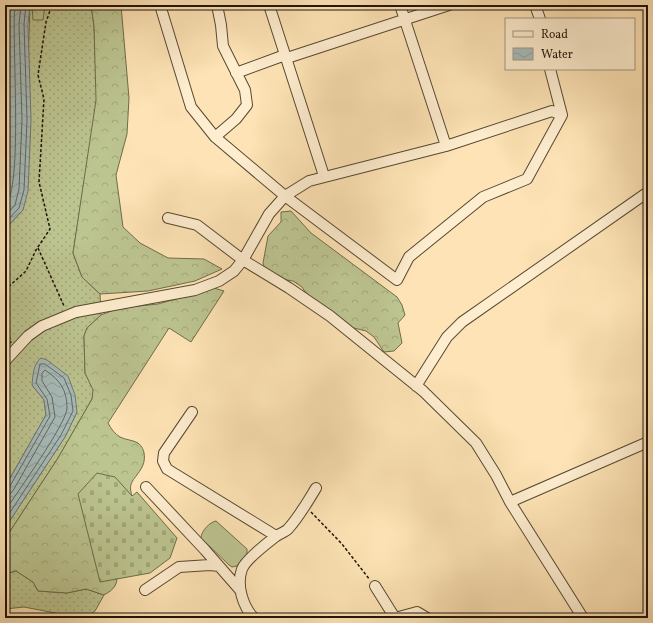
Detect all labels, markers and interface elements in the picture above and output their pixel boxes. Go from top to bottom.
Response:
legend [505,18,635,70]
text: Road [541,27,568,43]
text: Water [541,47,573,63]

